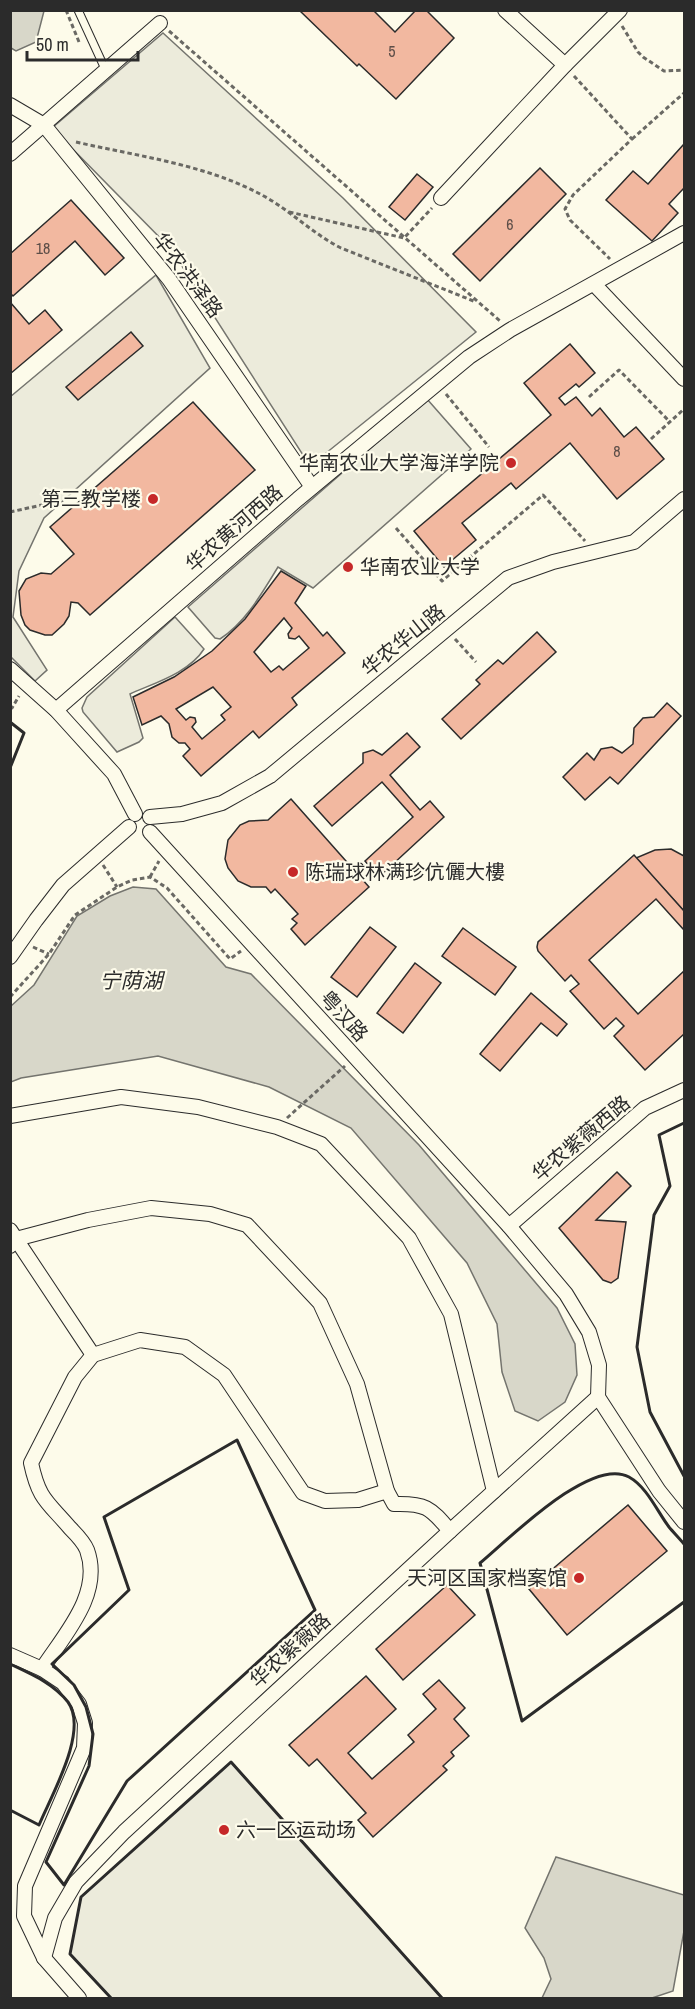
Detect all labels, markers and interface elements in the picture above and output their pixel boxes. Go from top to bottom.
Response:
scale bar [27,24,138,62]
text: 50 m [36,32,69,57]
house number: 5 [388,40,396,62]
house number: 6 [506,213,514,235]
street label: 华农洪泽路 [148,227,229,323]
house number: 18 [36,237,50,259]
house number: 8 [613,440,621,462]
place label: 华南农业大学海洋学院 [299,449,499,476]
marker: 华南农业大学海洋学院 [504,456,518,470]
street label: 华农黄河西路 [180,478,288,577]
place label: 第三教学楼 [41,485,141,512]
marker: 第三教学楼 [146,492,160,506]
place label: 华南农业大学 [360,553,480,580]
marker: 华南农业大学 [341,560,355,574]
street label: 华农华山路 [355,598,450,682]
place label: 陈瑞球林满珍伉儷大樓 [305,858,505,885]
marker: 陈瑞球林满珍伉儷大樓 [286,865,300,879]
water label: 宁荫湖 [100,966,165,995]
street label: 粤汉路 [314,984,374,1047]
street label: 华农紫薇西路 [526,1089,635,1187]
place label: 天河区国家档案馆 [407,1564,567,1591]
marker: 天河区国家档案馆 [572,1571,586,1585]
street label: 华农紫薇路 [243,1606,336,1693]
place label: 六一区运动场 [236,1816,356,1843]
marker: 六一区运动场 [217,1823,231,1837]

